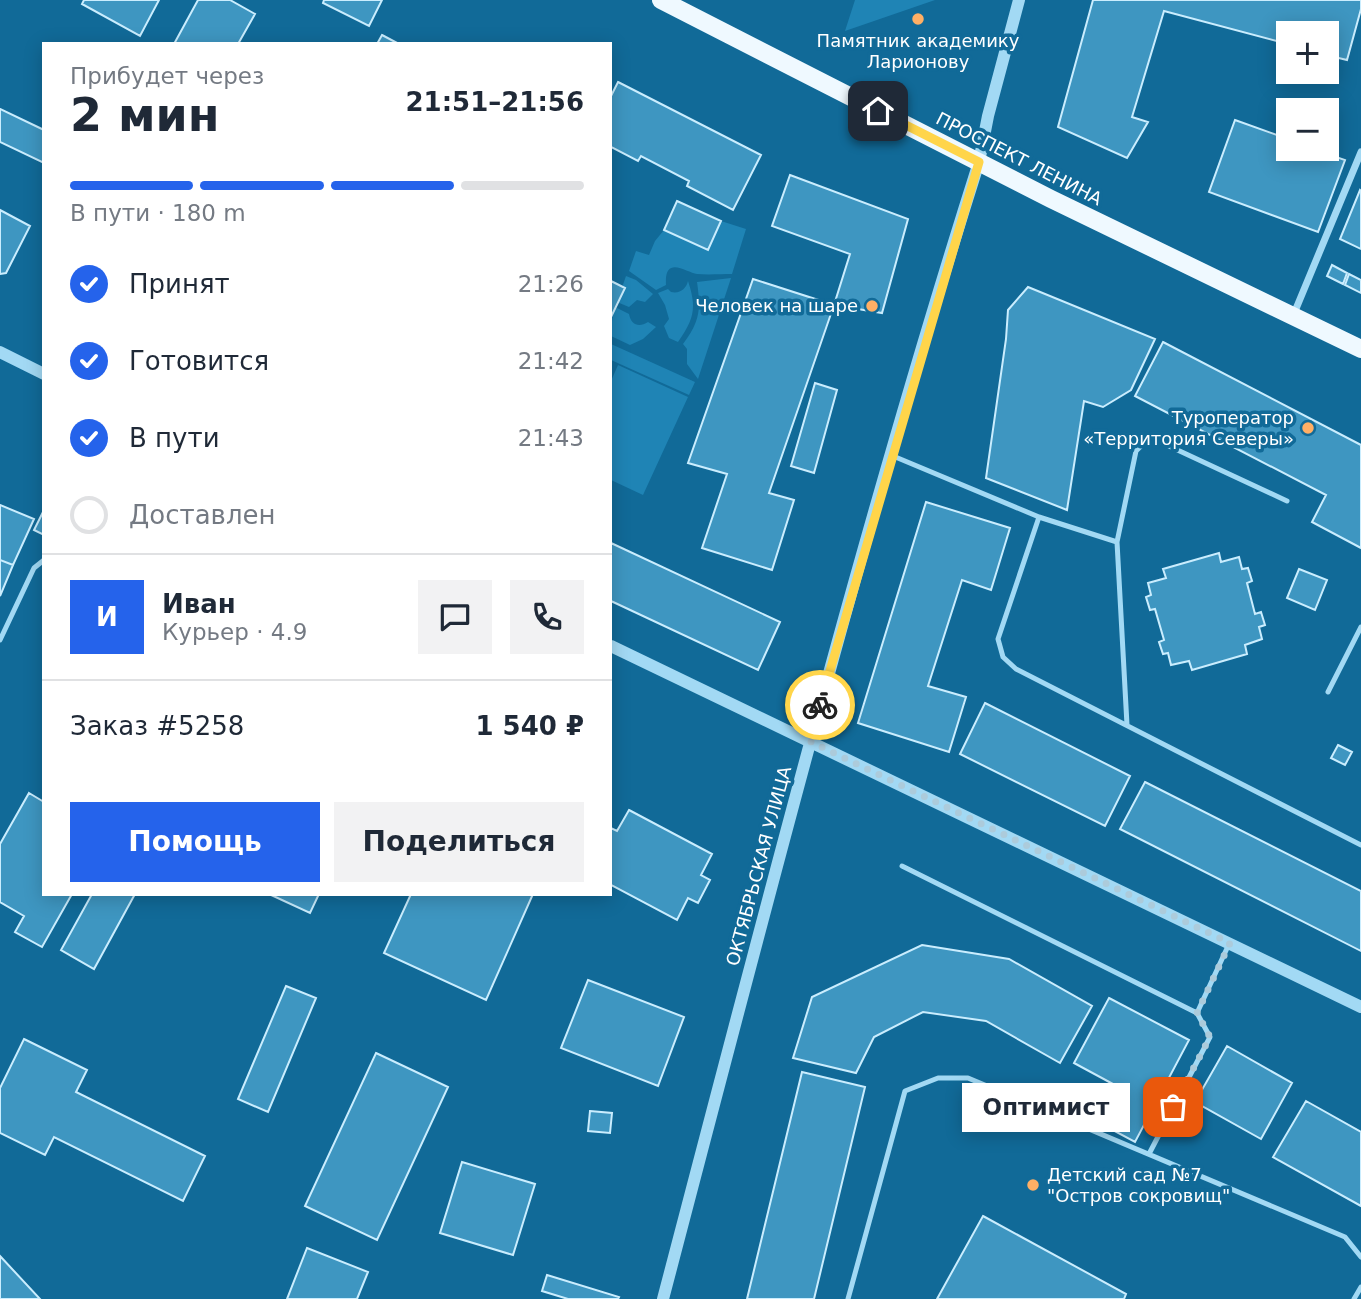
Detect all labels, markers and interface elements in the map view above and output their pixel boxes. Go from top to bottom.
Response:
marker: Памятник академику Ларионову [910,11,926,27]
map controls [1276,21,1339,161]
button: + [1276,21,1339,84]
place label: Памятник академику Ларионову [817,30,1020,72]
text: Прибудет через [70,63,264,89]
pin [848,81,908,141]
text: 21:51–21:56 [405,87,584,117]
text: 2 мин [70,88,220,142]
icon: home [859,92,897,130]
button: − [1276,98,1339,161]
street label: ПРОСПЕКТ ЛЕНИНА [933,108,1106,210]
text: В пути · 180 m [70,200,246,226]
icon: check [70,265,108,303]
text: Принят [129,269,230,299]
text: 21:26 [518,271,584,297]
place label: Человек на шаре [695,295,858,316]
marker: Человек на шаре [864,298,880,314]
icon: check [70,342,108,380]
text: Готовится [129,346,269,376]
text: 21:42 [518,348,584,374]
place label: Туроператор «Территория Северы» [1083,407,1294,449]
icon: check [70,419,108,457]
marker: Туроператор «Территория Северы» [1300,420,1316,436]
text: В пути [129,423,220,453]
text: 21:43 [518,425,584,451]
text: Доставлен [129,500,276,530]
button: chat [418,580,492,654]
button: phone [510,580,584,654]
text: Иван [162,589,236,619]
text: И [96,602,118,632]
text: Курьер · 4.9 [162,619,307,645]
courier [785,670,855,740]
icon: bike [801,686,839,724]
text: Заказ #5258 [70,711,244,741]
text: 1 540 ₽ [475,711,584,741]
street label: ОКТЯБРЬСКАЯ УЛИЦА [722,763,796,968]
button: Помощь [70,802,320,882]
button: Поделиться [334,802,584,882]
pin [1143,1077,1203,1137]
callout: Оптимист [963,1082,1131,1132]
icon: bag [1154,1088,1192,1126]
text: Оптимист [983,1094,1109,1120]
place label: Детский сад №7 "Остров сокровищ" [1047,1164,1230,1206]
marker: Детский сад №7 "Остров сокровищ" [1025,1177,1041,1193]

